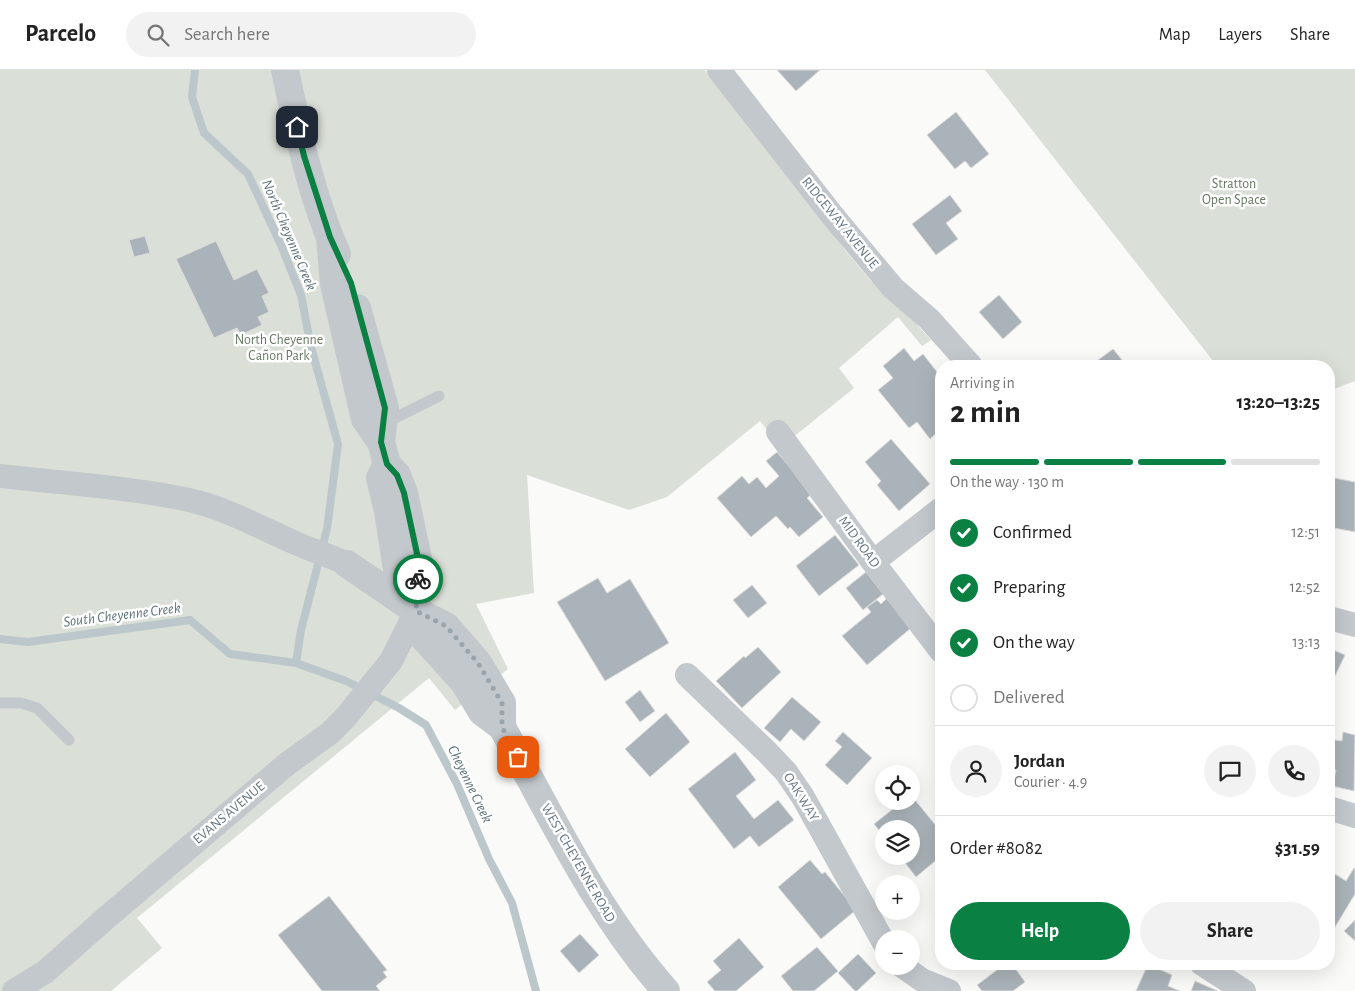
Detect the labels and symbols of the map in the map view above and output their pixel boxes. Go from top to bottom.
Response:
pin [276,106,318,148]
street label: RIDGEWAY AVENUE [799,175,881,271]
water label: North Cheyenne Creek [259,177,319,293]
park label: Stratton Open Space [1202,177,1266,207]
park label: North Cheyenne Cañon Park [235,333,323,363]
street label: MID ROAD [836,514,882,570]
courier [393,554,443,604]
water label: South Cheyenne Creek [63,600,182,630]
pin [497,736,539,778]
water label: Cheyenne Creek [445,743,495,825]
street label: OAK WAY [781,770,822,824]
street label: EVANS AVENUE [191,779,268,847]
street label: WEST CHEYENNE ROAD [538,801,618,925]

